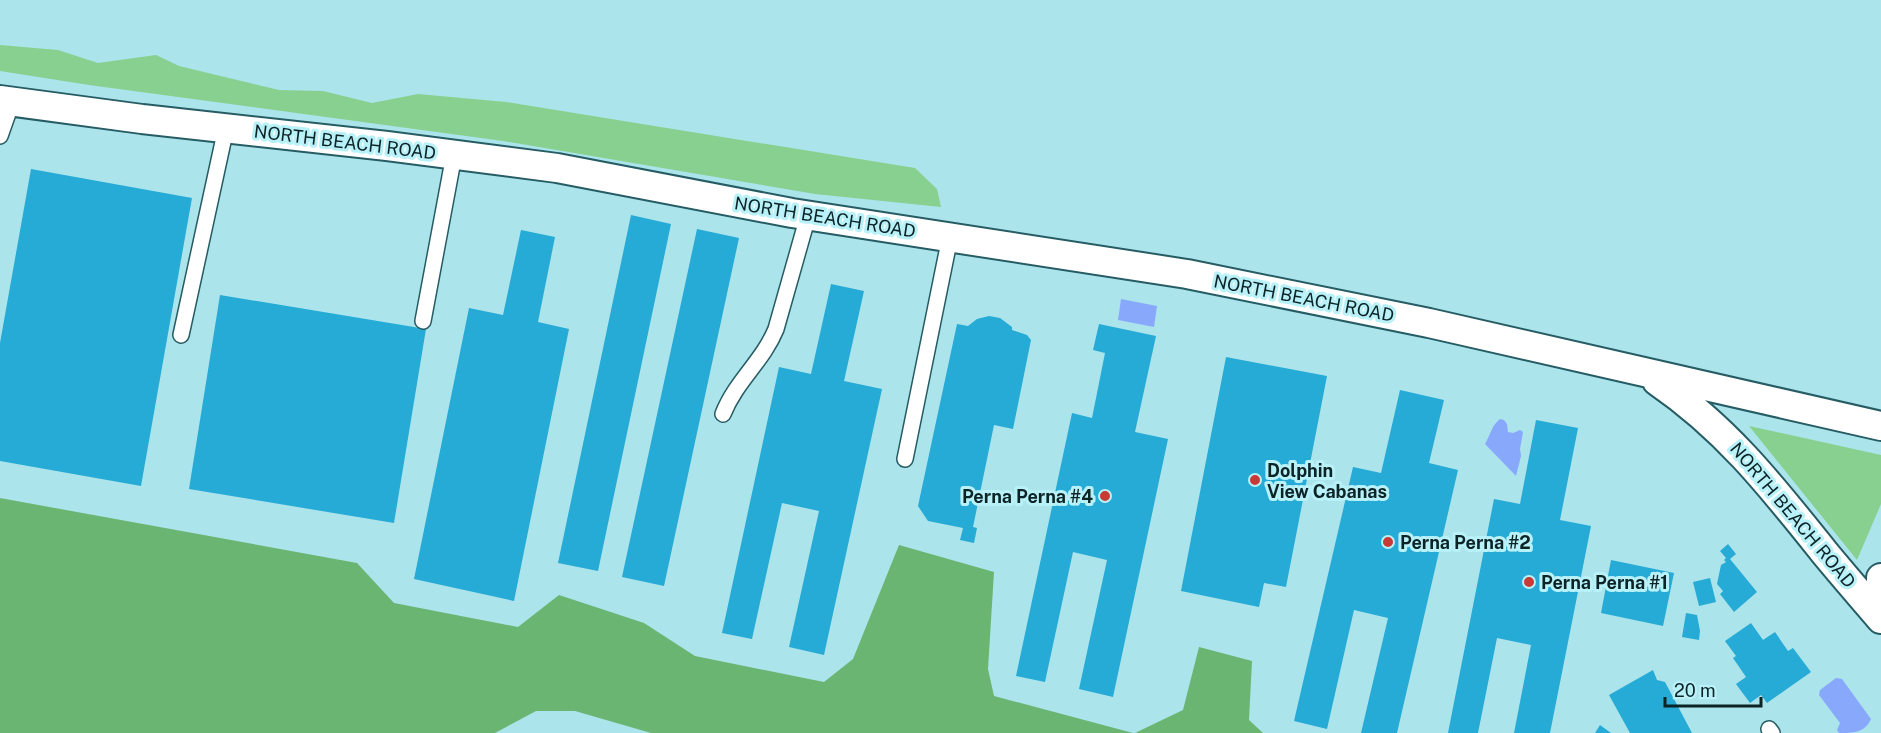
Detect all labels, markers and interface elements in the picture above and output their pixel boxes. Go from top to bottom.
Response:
street label: NORTH BEACH ROAD [253,120,437,164]
street label: NORTH BEACH ROAD [733,192,917,242]
street label: NORTH BEACH ROAD [1212,270,1396,326]
street label: NORTH BEACH ROAD [1726,438,1860,592]
place label: Dolphin View Cabanas [1267,460,1387,502]
marker: Dolphin View Cabanas [1248,473,1262,487]
place label: Perna Perna #4 [962,486,1093,507]
marker: Perna Perna #4 [1098,489,1112,503]
place label: Perna Perna #2 [1400,532,1531,553]
marker: Perna Perna #2 [1381,535,1395,549]
place label: Perna Perna #1 [1541,572,1668,593]
marker: Perna Perna #1 [1522,575,1536,589]
scale bar [1665,670,1761,708]
text: 20 m [1674,680,1716,701]

